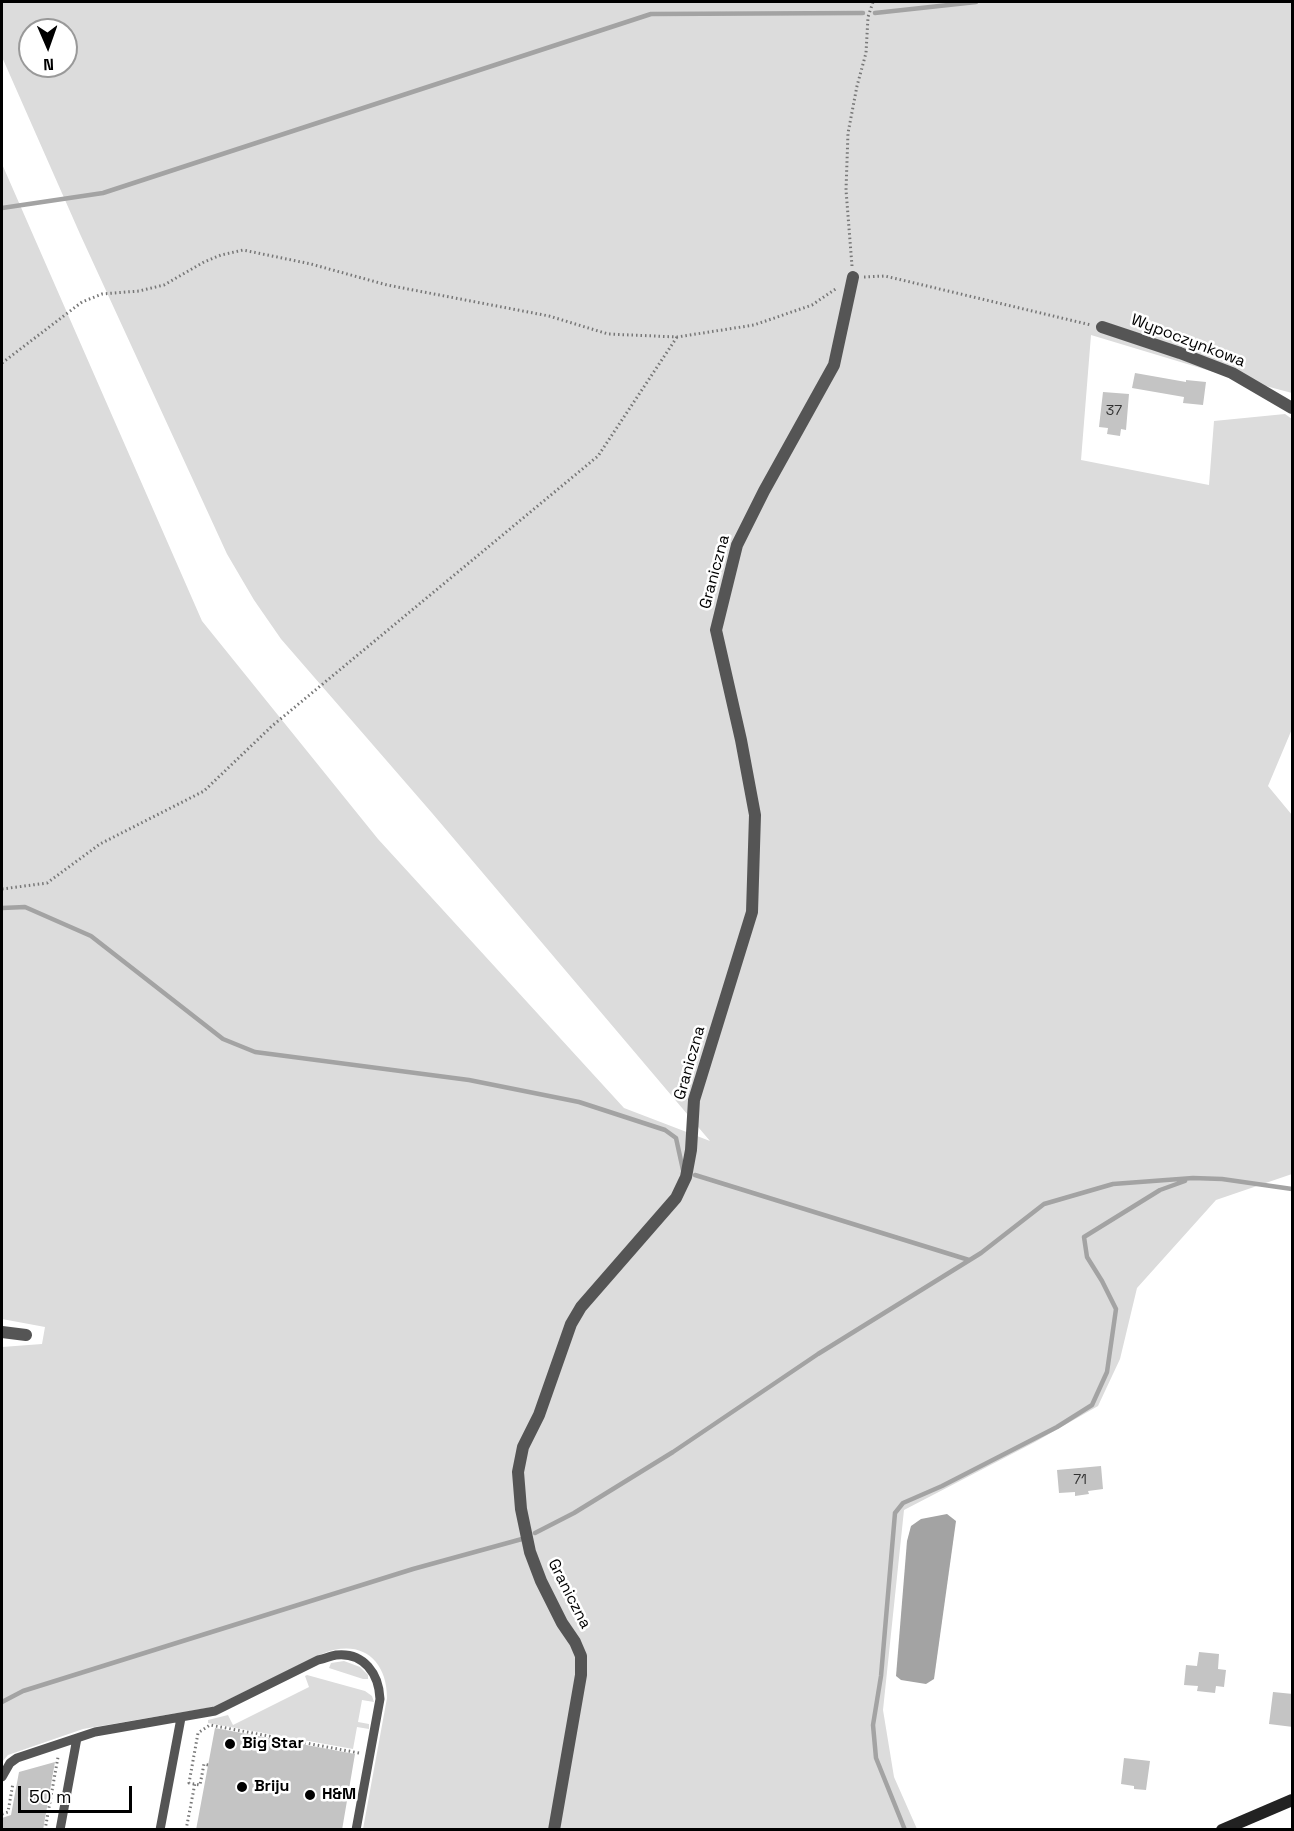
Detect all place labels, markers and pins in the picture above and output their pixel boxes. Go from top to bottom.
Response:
place label: Big Star [242,1734,304,1754]
marker: Big Star [223,1737,237,1751]
place label: Briju [254,1777,289,1797]
marker: Briju [235,1780,249,1794]
place label: H&M [322,1785,356,1805]
marker: H&M [303,1788,317,1802]

